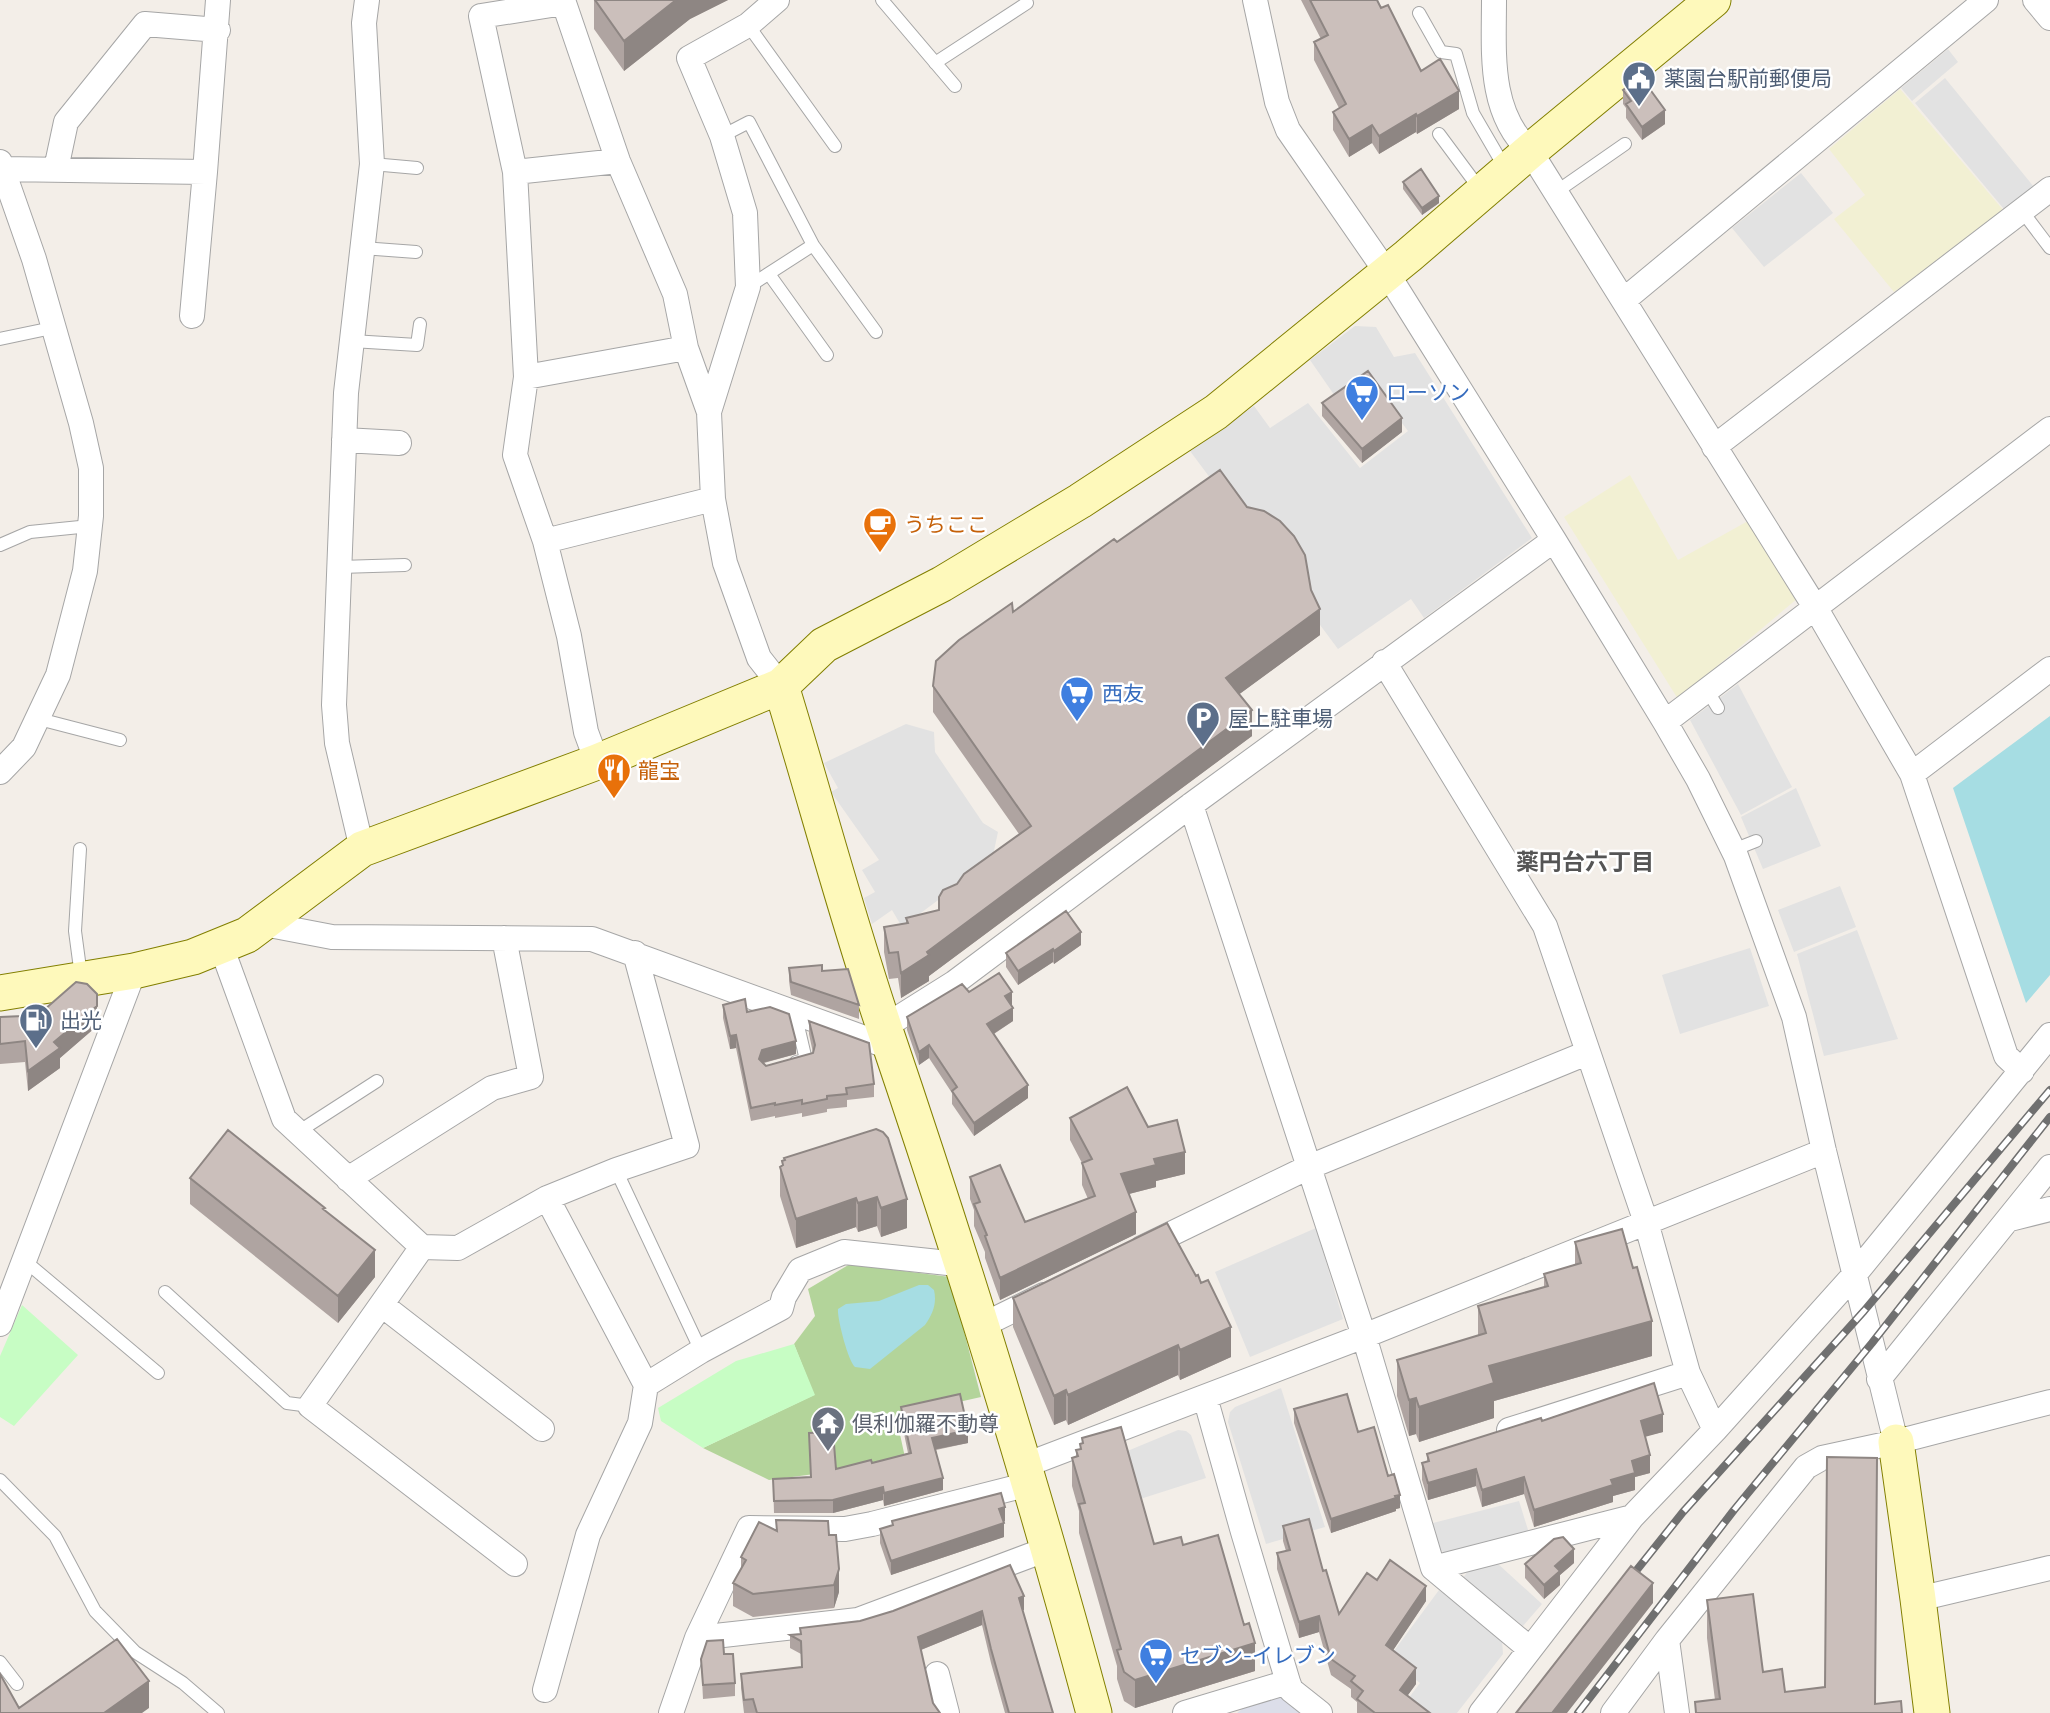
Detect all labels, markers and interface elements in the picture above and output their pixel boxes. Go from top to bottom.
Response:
public building icon: 薬園台駅前郵便局 [1620,59,1658,108]
place label: 薬園台駅前郵便局 [1664,64,1832,92]
supermarket icon: ローソン [1343,373,1381,422]
place label: ローソン [1386,378,1470,406]
cafe icon: うちここ [861,505,899,554]
place label: うちここ [904,510,988,538]
supermarket icon: 西友 [1058,674,1096,723]
place label: 西友 [1102,679,1144,707]
parking icon: 屋上駐車場 [1184,699,1222,748]
place label: 屋上駐車場 [1228,704,1333,732]
restaurant icon: 龍宝 [595,751,633,800]
place label: 龍宝 [638,756,680,784]
district label: 薬円台六丁目 [1516,845,1654,877]
fuel station icon: 出光 [17,1001,55,1050]
place label: 出光 [60,1006,102,1034]
temple icon: 倶利伽羅不動尊 [809,1404,847,1453]
place label: 倶利伽羅不動尊 [852,1409,999,1437]
supermarket icon: セブン-イレブン [1137,1636,1175,1685]
place label: セブン-イレブン [1180,1641,1336,1669]

